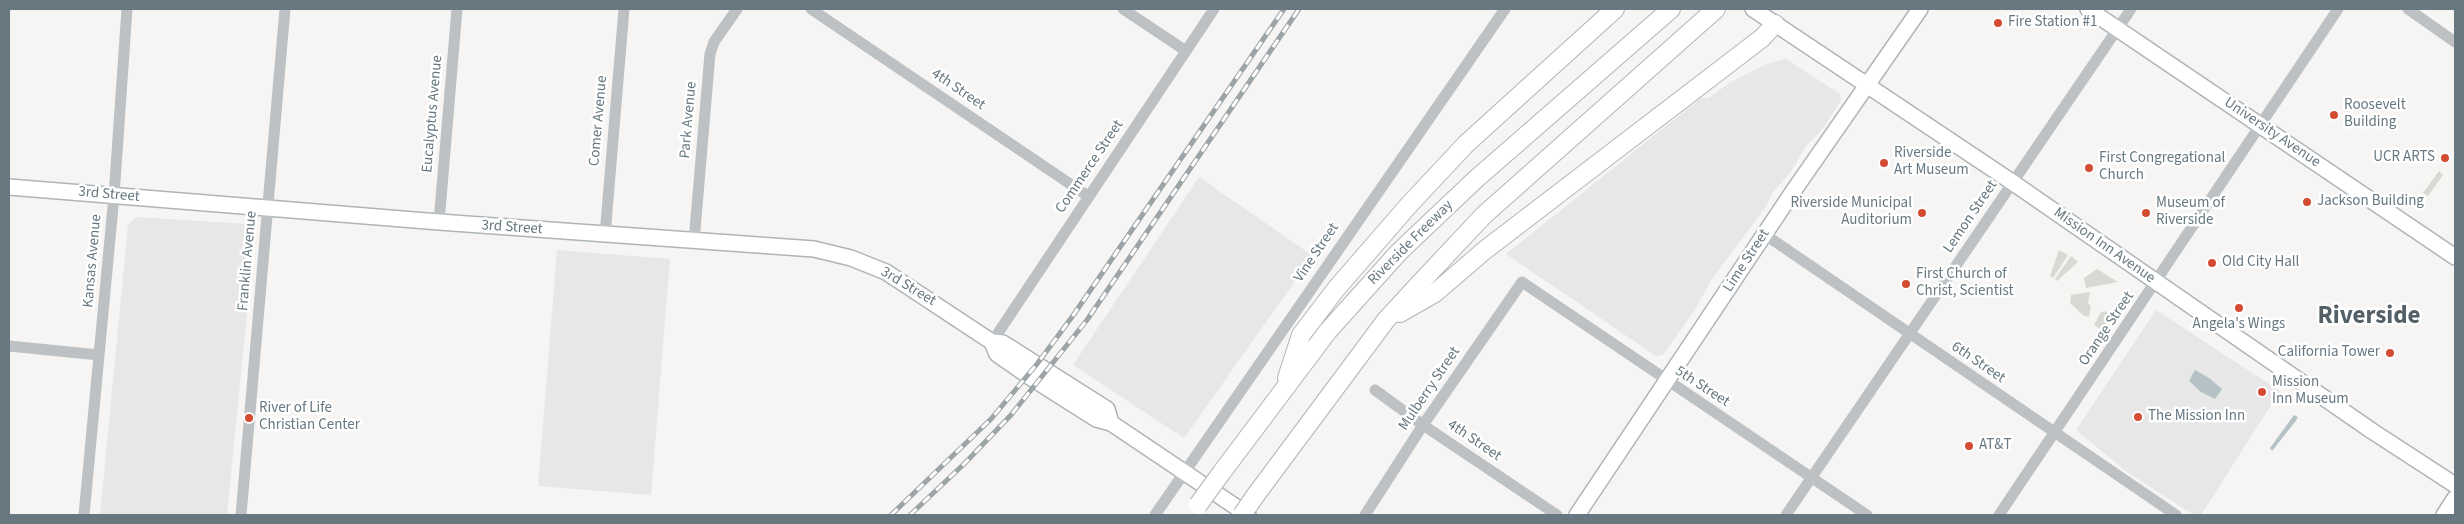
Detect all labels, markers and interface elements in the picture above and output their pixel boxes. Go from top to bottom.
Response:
place label: Fire Station #1 [2008,14,2097,32]
marker: Fire Station #1 [1992,17,2004,29]
street label: Eucalyptus Avenue [419,54,447,174]
street label: 4th Street [928,65,988,115]
street label: Comer Avenue [586,75,612,167]
street label: Park Avenue [677,81,701,159]
street label: University Avenue [2220,94,2324,172]
place label: Roosevelt Building [2344,97,2406,132]
marker: Roosevelt Building [2328,109,2340,121]
street label: Commerce Street [1052,117,1128,217]
place label: Riverside Art Museum [1894,145,1969,180]
place label: UCR ARTS [2373,149,2435,167]
place label: First Congregational Church [2099,150,2225,185]
marker: UCR ARTS [2439,152,2451,164]
marker: Riverside Art Museum [1878,157,1890,169]
marker: First Congregational Church [2083,162,2095,174]
street label: Lemon Street [1940,177,2002,257]
street label: 3rd Street [78,183,140,207]
place label: Jackson Building [2317,193,2424,211]
place label: Riverside Municipal Auditorium [1791,195,1912,230]
place label: Museum of Riverside [2156,195,2225,230]
marker: Jackson Building [2301,196,2313,208]
street label: Riverside Freeway [1365,197,1457,289]
street label: Mission Inn Avenue [2050,204,2158,288]
marker: Riverside Municipal Auditorium [1916,207,1928,219]
marker: Museum of Riverside [2140,207,2152,219]
street label: Franklin Avenue [235,210,261,312]
street label: Kansas Avenue [80,213,106,309]
street label: 3rd Street [481,217,543,239]
street label: Vine Street [1291,220,1343,286]
street label: Lime Street [1720,226,1774,296]
place label: Old City Hall [2222,254,2299,272]
marker: Old City Hall [2206,257,2218,269]
street label: 3rd Street [877,263,939,311]
place label: First Church of Christ, Scientist [1916,266,2014,301]
marker: First Church of Christ, Scientist [1900,278,1912,290]
street label: Orange Street [2076,288,2138,370]
marker: Angela's Wings [2233,302,2245,314]
district label: Riverside [2317,303,2421,333]
place label: Angela's Wings [2193,316,2285,334]
street label: 6th Street [1948,338,2008,388]
street label: Mulberry Street [1395,344,1465,434]
place label: California Tower [2278,344,2380,362]
marker: California Tower [2384,347,2396,359]
street label: 5th Street [1671,363,1733,411]
place label: Mission Inn Museum [2272,374,2349,409]
marker: Mission Inn Museum [2256,386,2268,398]
place label: River of Life Christian Center [259,400,360,435]
place label: The Mission Inn [2148,408,2245,426]
marker: The Mission Inn [2132,411,2144,423]
marker: River of Life Christian Center [243,412,255,424]
street label: 4th Street [1444,416,1504,466]
place label: AT&T [1979,437,2012,455]
marker: AT&T [1963,440,1975,452]

